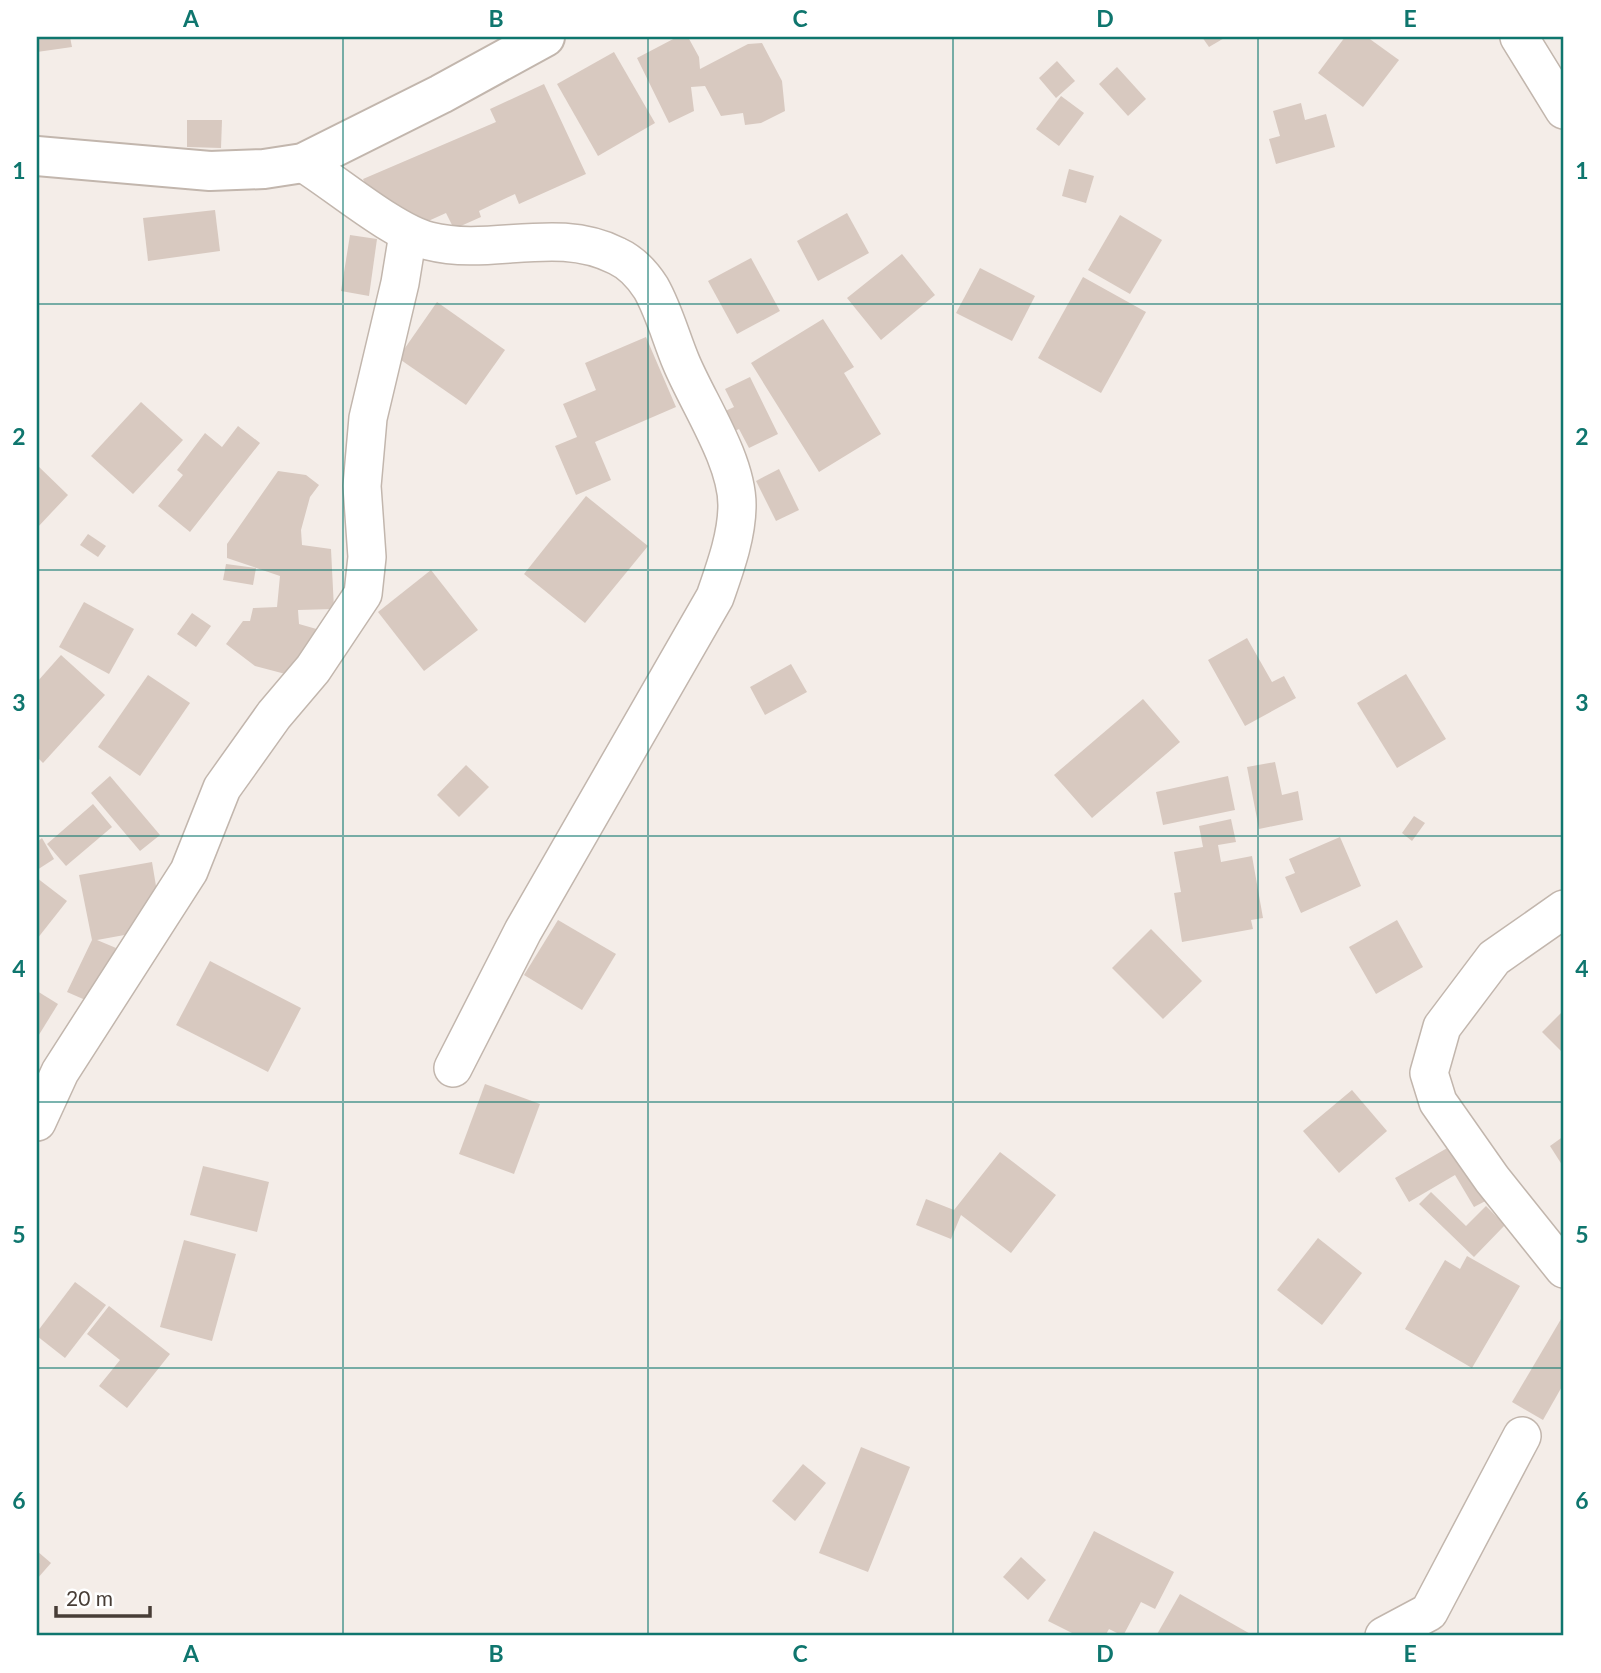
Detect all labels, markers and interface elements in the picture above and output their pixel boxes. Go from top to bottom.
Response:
text: A [182,4,200,32]
text: B [488,4,504,32]
text: C [792,4,808,32]
text: D [1096,4,1114,32]
text: E [1403,4,1417,32]
text: 1 [12,156,26,184]
text: 1 [1575,156,1589,184]
text: 2 [12,422,26,450]
text: 2 [1575,422,1589,450]
text: 3 [12,688,26,716]
text: 3 [1575,688,1589,716]
text: 4 [12,954,26,982]
text: 4 [1575,954,1589,982]
text: 5 [12,1220,26,1248]
text: 5 [1575,1220,1589,1248]
text: 6 [12,1486,26,1514]
text: 6 [1575,1486,1589,1514]
scale bar [56,1575,150,1619]
text: 20 m [66,1585,113,1610]
text: A [182,1639,200,1667]
text: B [488,1639,504,1667]
text: C [792,1639,808,1667]
text: D [1096,1639,1114,1667]
text: E [1403,1639,1417,1667]

